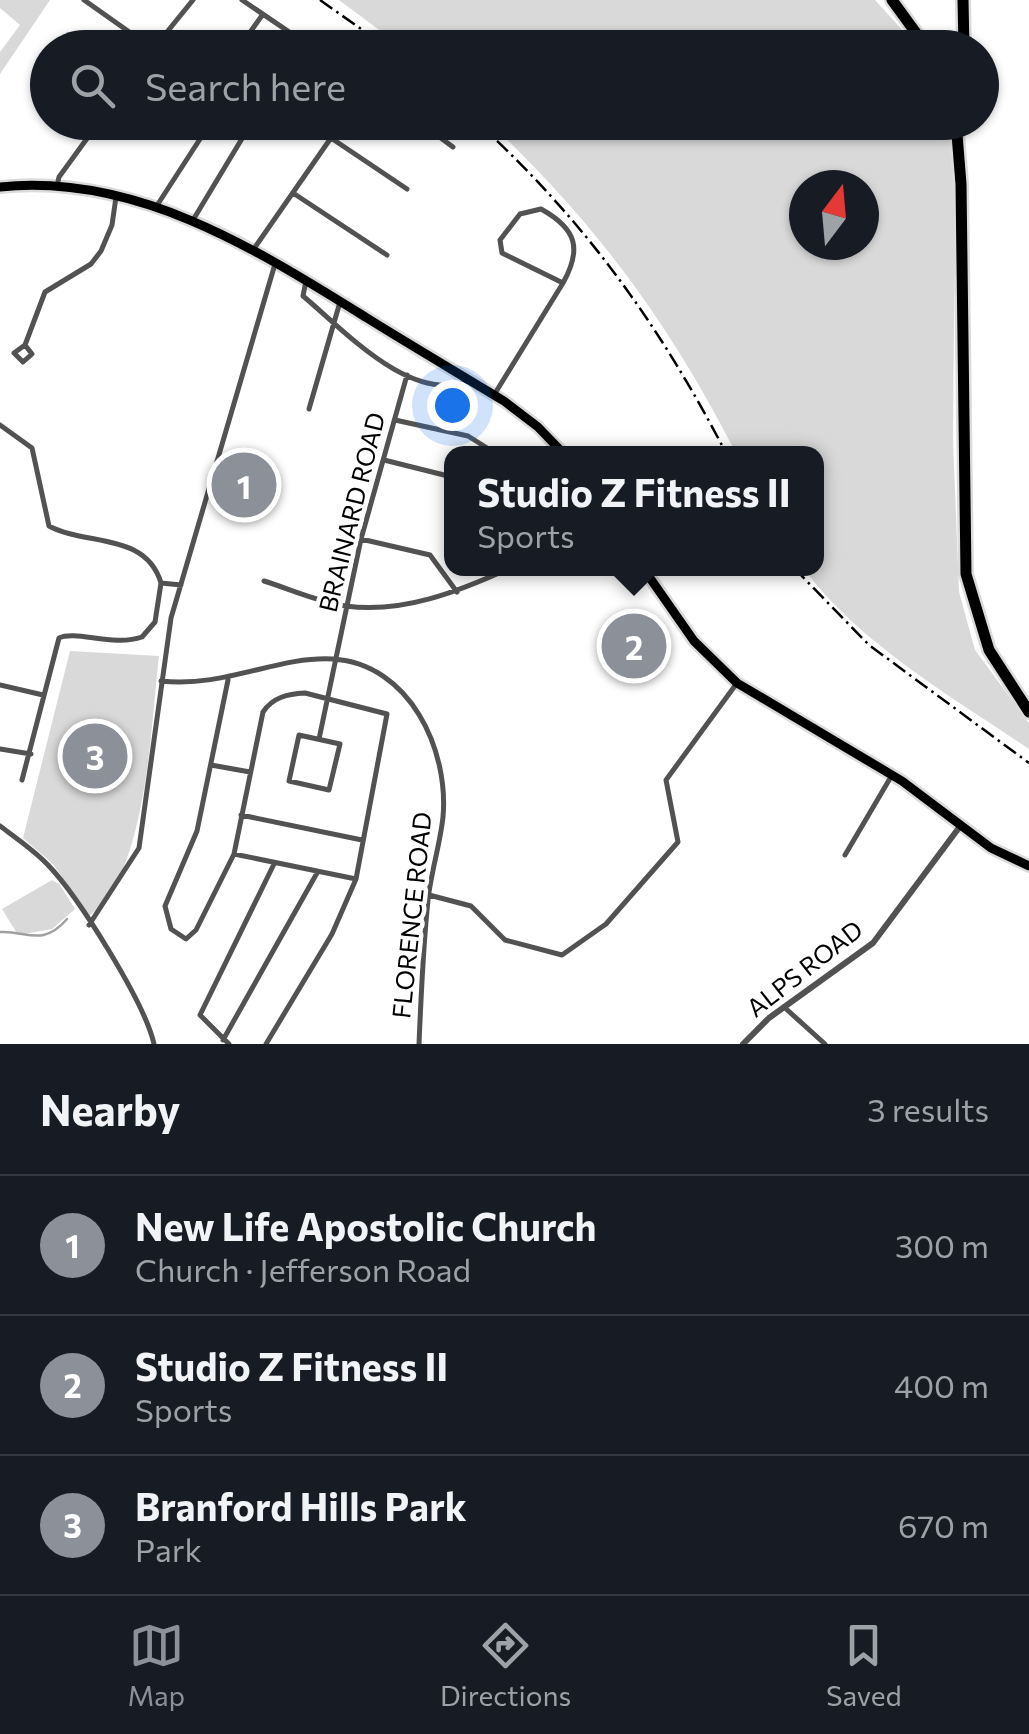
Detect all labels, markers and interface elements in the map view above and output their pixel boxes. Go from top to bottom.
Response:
search box [30,30,999,140]
icon: search [65,58,120,113]
text: Search here [145,62,346,109]
north arrow [789,170,879,260]
your location [427,380,478,431]
street label: BRAINARD ROAD [312,409,390,615]
popup [444,446,824,576]
pin: 1 [212,448,276,522]
text: Studio Z Fitness II [477,468,791,515]
text: Sports [477,515,575,555]
pin: 2 [602,608,666,684]
pin: 3 [62,718,128,794]
street label: FLORENCE ROAD [385,810,437,1020]
street label: ALPS ROAD [740,914,868,1022]
text: Nearby [40,1083,180,1135]
text: 3 results [867,1089,989,1129]
text: New Life Apostolic Church [135,1202,597,1249]
text: 1 [65,1225,80,1265]
text: 300 m [895,1225,989,1265]
text: Church · Jefferson Road [135,1249,471,1289]
text: Studio Z Fitness II [135,1342,448,1389]
text: 2 [63,1365,82,1405]
text: 400 m [894,1365,989,1405]
text: Sports [135,1389,232,1429]
text: Branford Hills Park [135,1482,467,1529]
text: 3 [63,1505,82,1545]
text: 670 m [898,1505,989,1545]
text: Park [135,1529,202,1569]
tab: Map [127,1618,185,1712]
tab: Directions [440,1618,571,1712]
tab: Saved [826,1618,902,1712]

